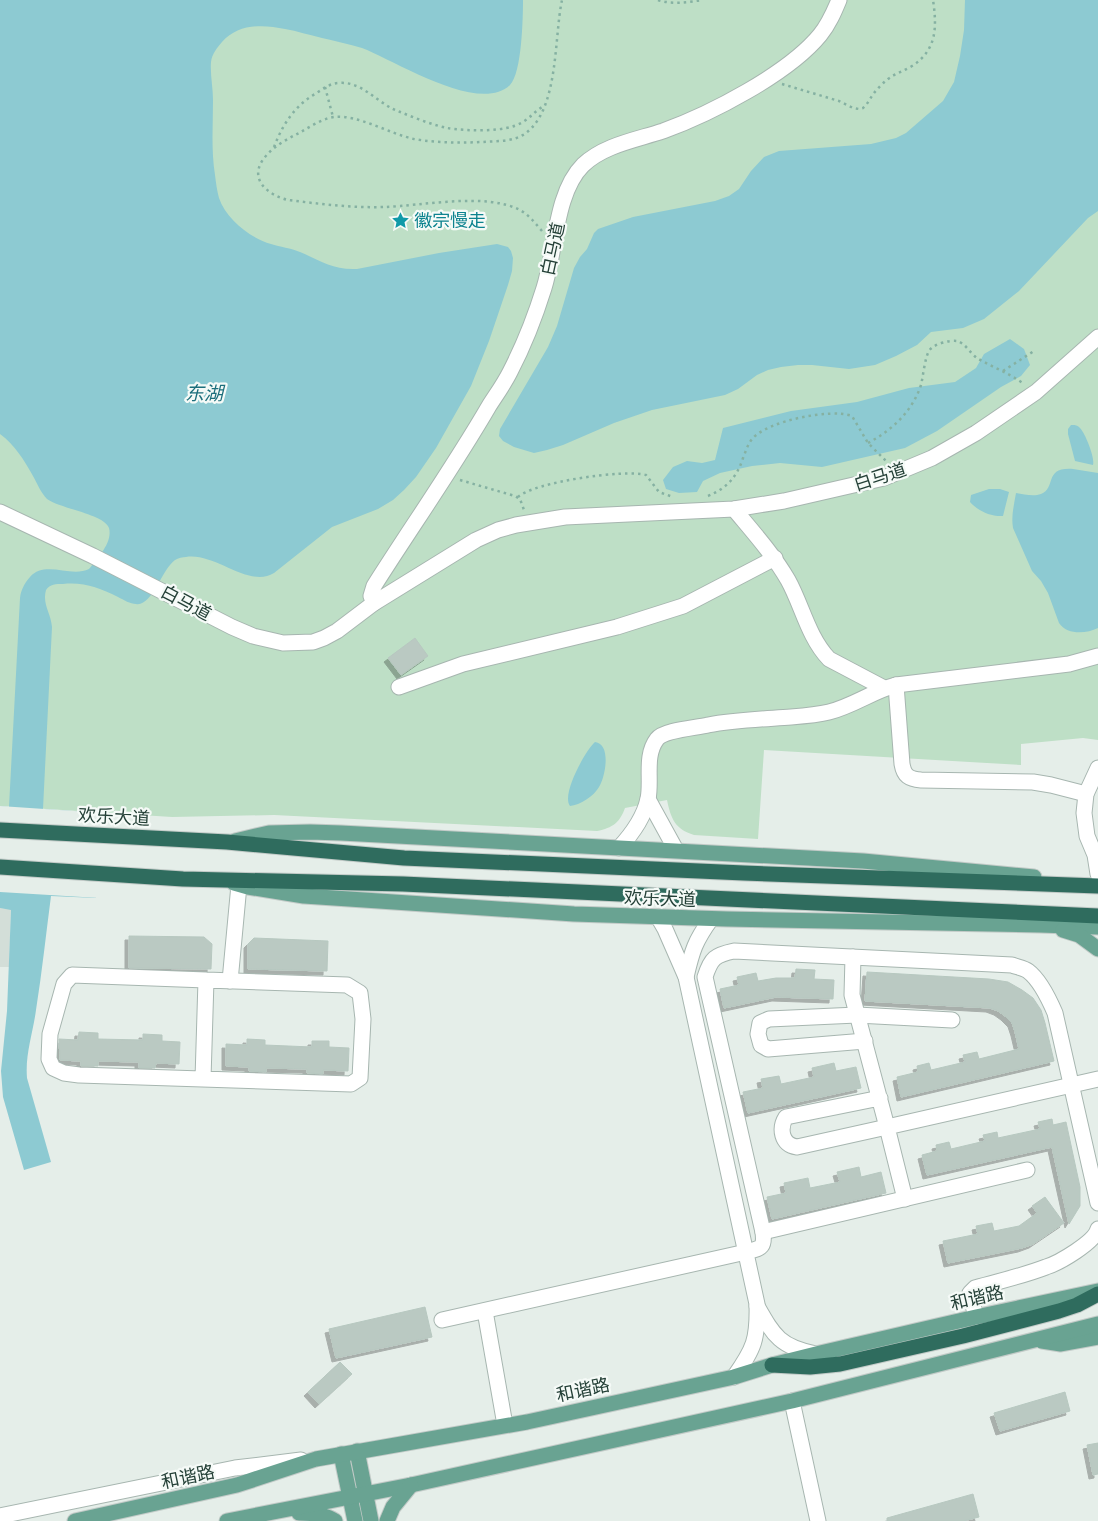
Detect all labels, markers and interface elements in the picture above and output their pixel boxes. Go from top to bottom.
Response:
place icon: 徽宗慢走 [390,211,410,231]
place label: 徽宗慢走 [414,211,486,232]
street label: 白马道 [538,221,569,278]
water label: 东湖 [185,383,226,406]
street label: 白马道 [851,459,909,496]
street label: 白马道 [157,581,215,625]
street label: 欢乐大道 [77,805,150,830]
street label: 欢乐大道 [624,888,696,911]
street label: 和谐路 [948,1282,1006,1315]
street label: 和谐路 [555,1375,612,1406]
street label: 和谐路 [160,1462,217,1493]

